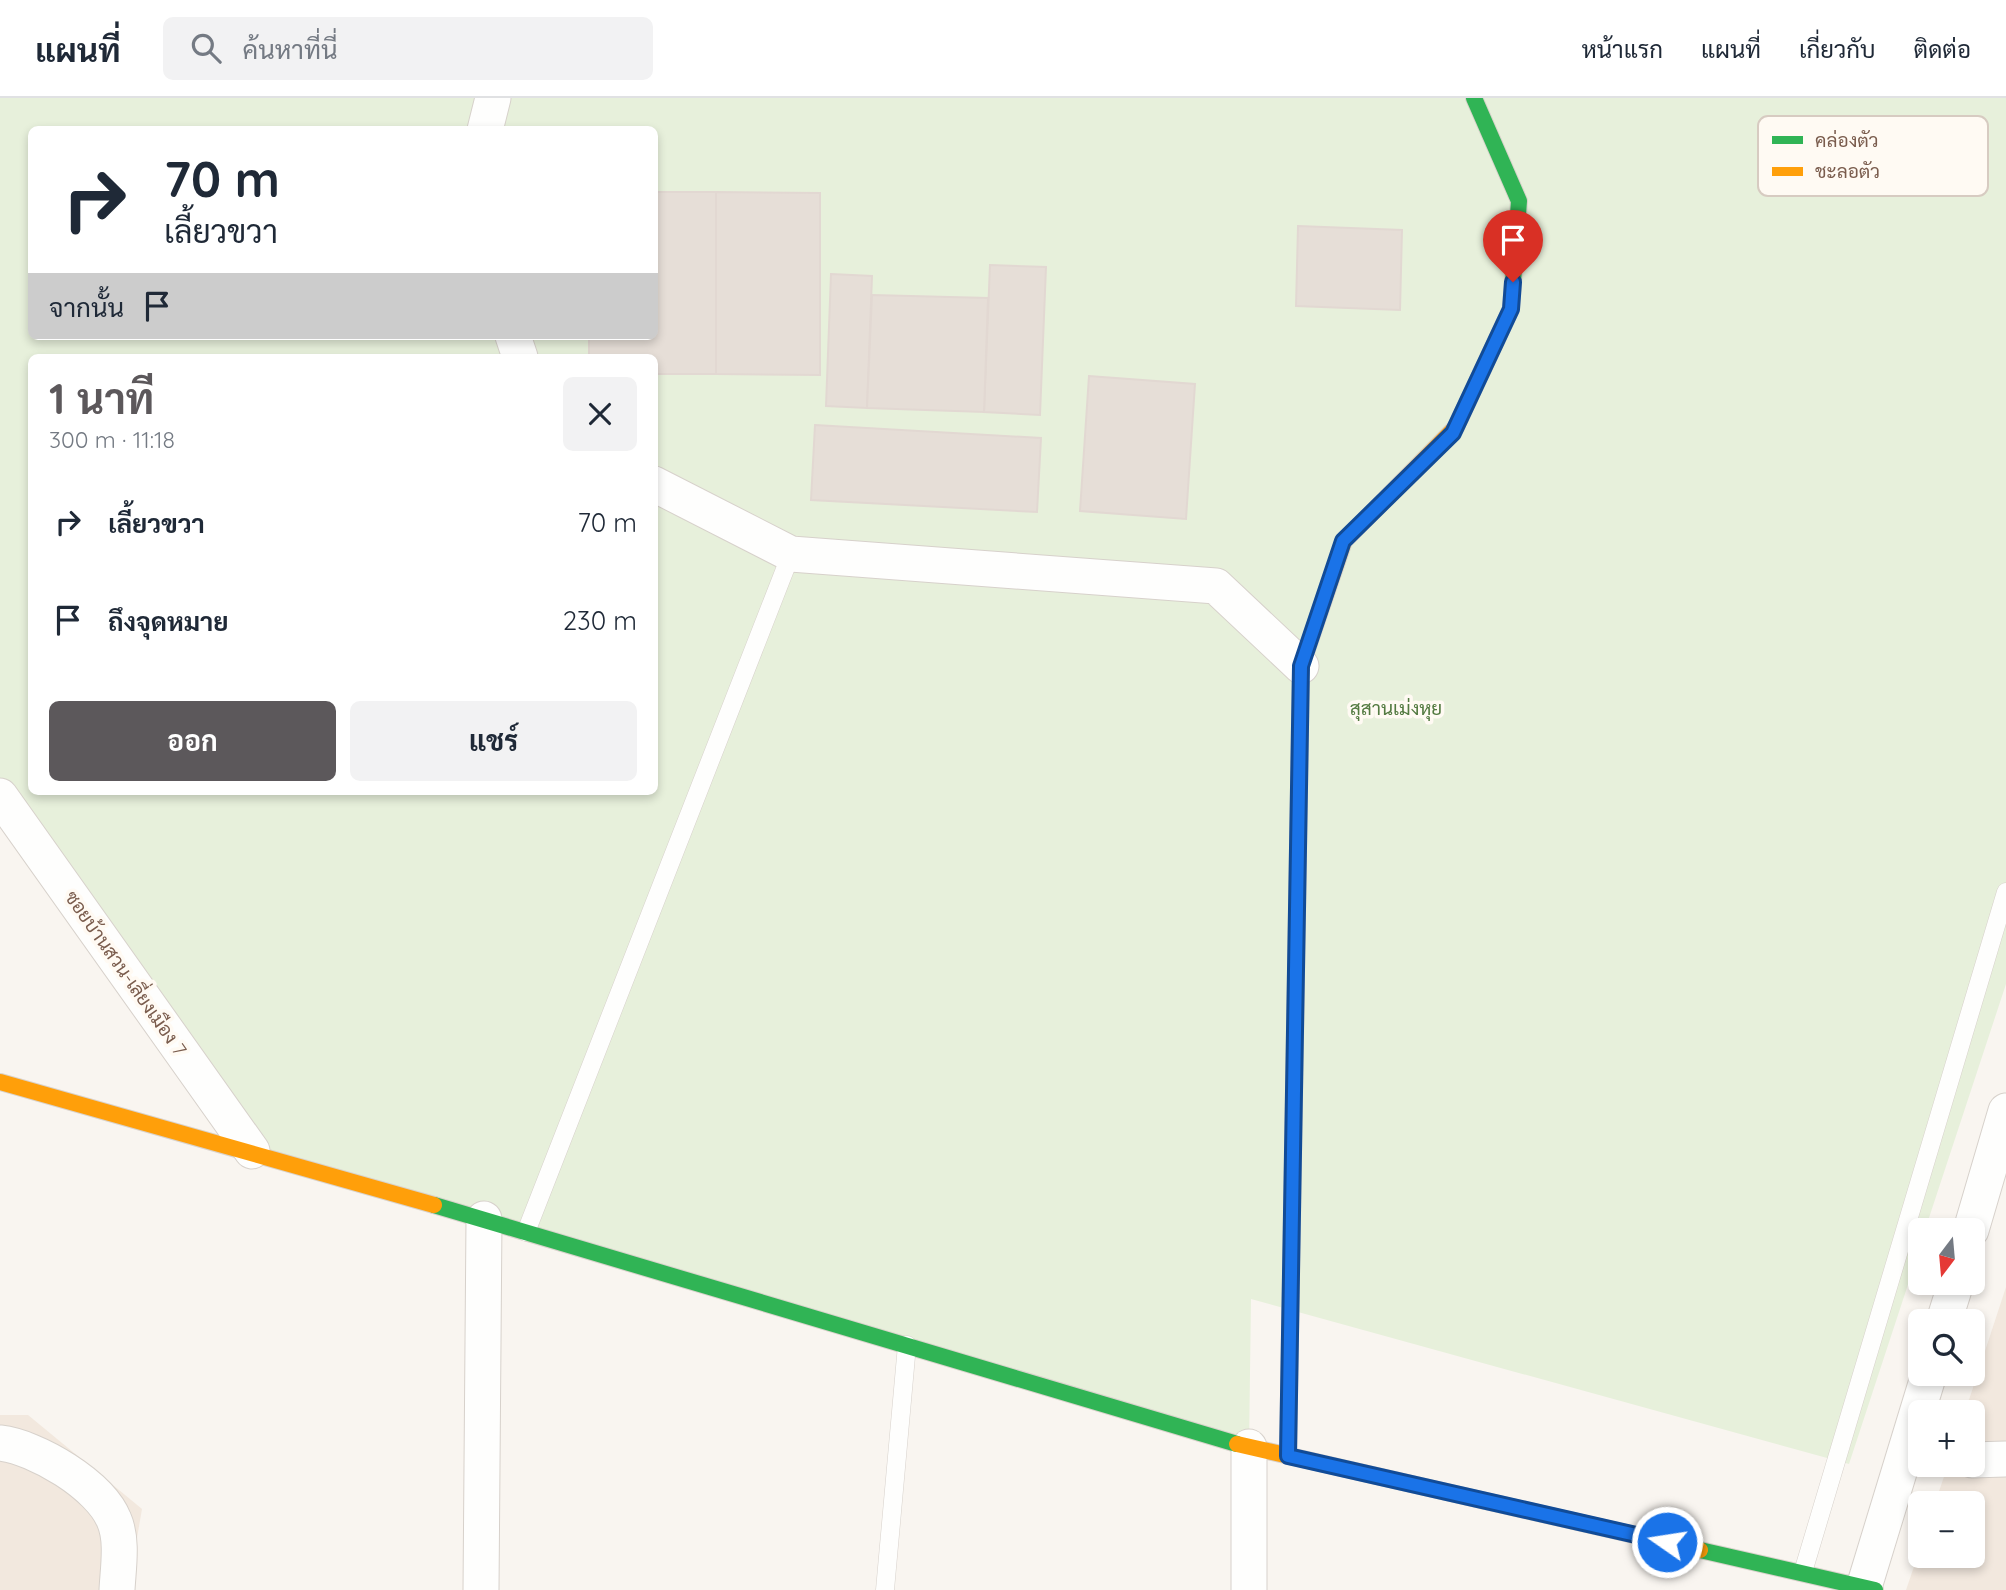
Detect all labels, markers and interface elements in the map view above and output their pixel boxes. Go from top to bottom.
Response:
search box [163,17,653,80]
text: แผนที่ [35,29,121,70]
icon: search [187,29,225,67]
text: ค้นหาที่นี่ [243,33,338,66]
text: หน้าแรก [1582,34,1663,64]
text: แผนที่ [1701,34,1761,64]
text: เกี่ยวกับ [1799,34,1876,64]
text: ติดต่อ [1914,34,1971,64]
legend [1758,116,1988,196]
text: คล่องตัว [1815,128,1879,152]
text: 70 m [164,148,280,209]
icon: right [49,154,140,245]
text: ชะลอตัว [1815,159,1880,183]
pin [1483,210,1543,282]
text: เลี้ยวขวา [164,211,278,251]
icon: arrive [1494,221,1532,259]
icon: arrive [138,287,176,325]
text: จากนั้น [49,291,124,324]
text: 1 นาที [49,372,154,425]
button: close [563,377,637,451]
text: 300 m · 11:18 [49,425,175,454]
icon: right [49,503,87,541]
text: 70 m [577,506,637,539]
text: เลี้ยวขวา [108,507,205,540]
icon: arrive [49,601,87,639]
text: 230 m [563,604,637,637]
text: ถึงจุดหมาย [108,605,229,638]
park label: สุสานเม่งหุย [1350,696,1442,721]
button: ออก [49,701,336,781]
button: แชร์ [350,701,637,781]
street label: ซอยบ้านสวน-เลี่ยงเมือง 7 [60,883,196,1060]
north arrow [1908,1218,1984,1295]
map controls [1908,1218,1985,1568]
button: search [1908,1309,1985,1386]
button: + [1908,1400,1985,1477]
button: − [1908,1491,1985,1568]
position arrow [1630,1505,1704,1579]

